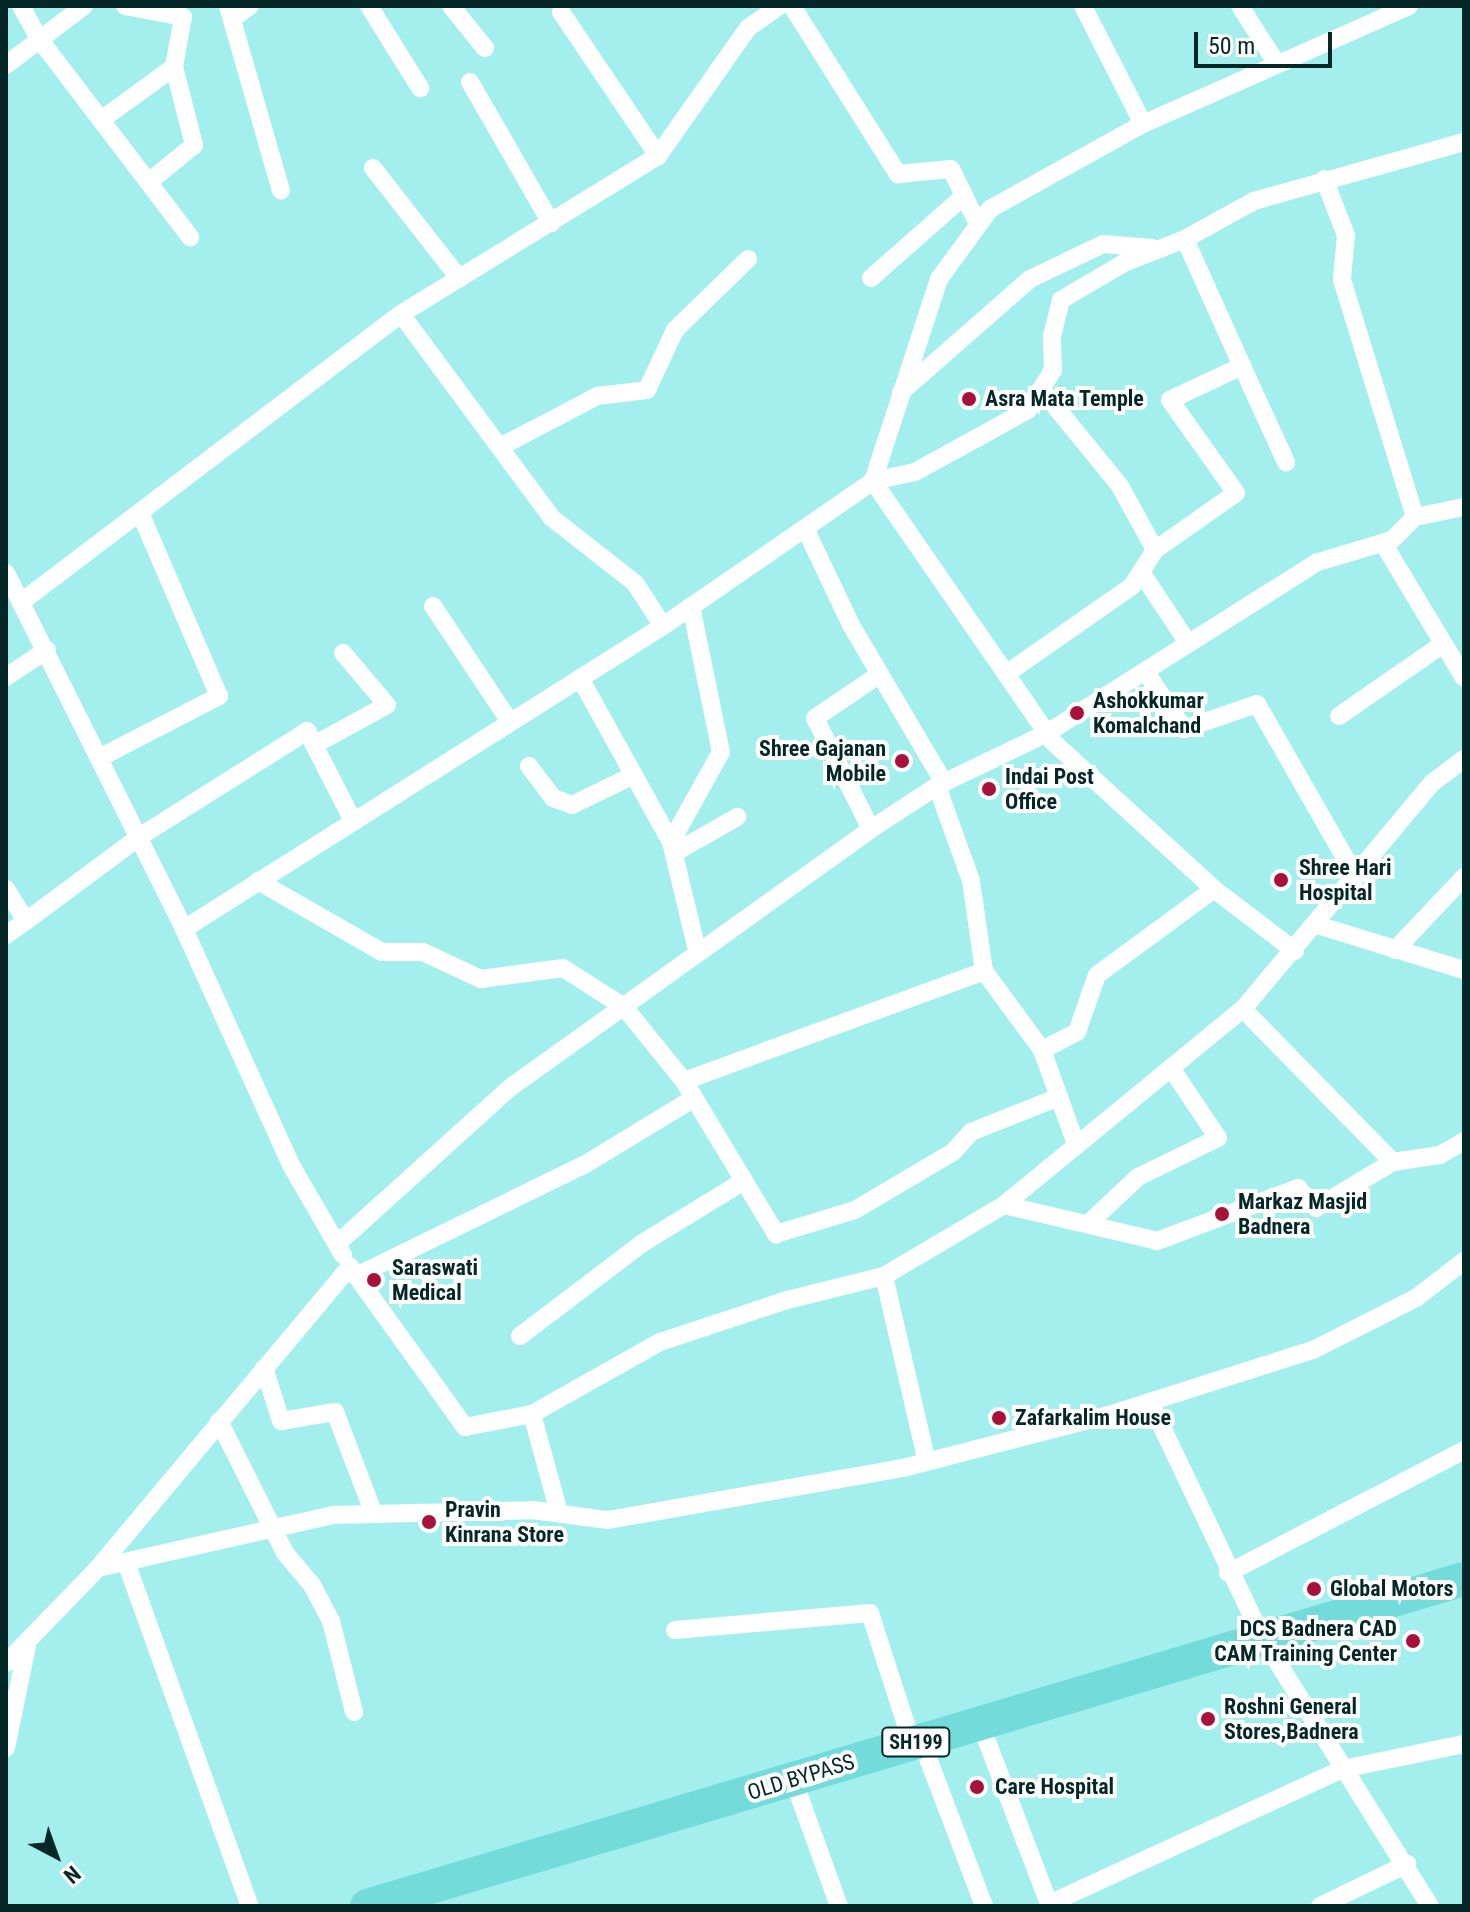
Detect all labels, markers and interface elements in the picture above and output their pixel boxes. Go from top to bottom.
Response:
scale bar [1198,16,1336,66]
text: 50 m [1208,32,1255,60]
place label: Asra Mata Temple [985,386,1145,412]
marker: Asra Mata Temple [960,390,978,408]
place label: Ashokkumar Komalchand [1093,687,1204,738]
marker: Ashokkumar Komalchand [1068,704,1086,722]
place label: Shree Gajanan Mobile [759,735,886,786]
marker: Shree Gajanan Mobile [893,752,911,770]
place label: Indai Post Office [1005,763,1094,814]
marker: Indai Post Office [980,780,998,798]
place label: Shree Hari Hospital [1299,854,1392,906]
marker: Shree Hari Hospital [1270,869,1292,891]
place label: Markaz Masjid Badnera [1238,1188,1367,1240]
marker: Markaz Masjid Badnera [1213,1205,1231,1223]
place label: Saraswati Medical [392,1254,478,1306]
marker: Saraswati Medical [363,1269,385,1291]
place label: Zafarkalim House [1015,1405,1171,1431]
marker: Zafarkalim House [990,1409,1008,1427]
place label: Pravin Kinrana Store [445,1496,564,1548]
marker: Pravin Kinrana Store [420,1513,438,1531]
place label: Global Motors [1330,1576,1454,1602]
marker: Global Motors [1305,1580,1323,1598]
place label: DCS Badnera CAD CAM Training Center [1214,1615,1397,1666]
marker: DCS Badnera CAD CAM Training Center [1404,1632,1422,1650]
place label: Roshni General Stores,Badnera [1224,1693,1359,1744]
marker: Roshni General Stores,Badnera [1199,1710,1217,1728]
road number: SH199 [880,1726,952,1758]
street label: OLD BYPASS [744,1748,858,1806]
place label: Care Hospital [995,1774,1114,1800]
marker: Care Hospital [966,1776,988,1798]
north arrow [16,1816,96,1896]
text: N [59,1861,85,1888]

